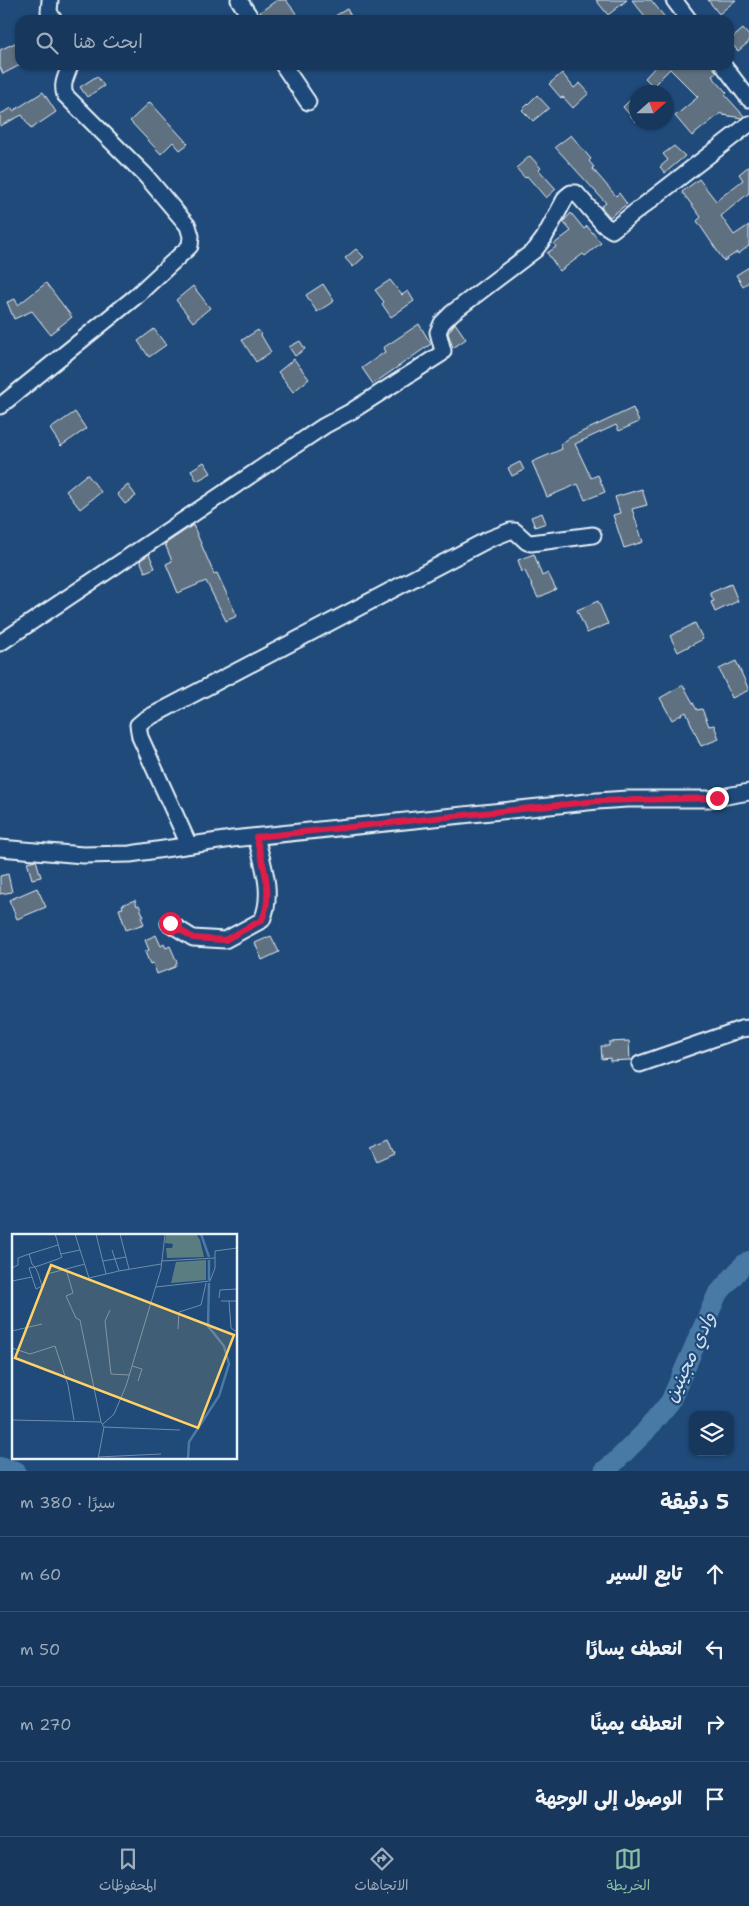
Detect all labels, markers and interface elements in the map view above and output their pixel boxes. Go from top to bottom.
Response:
search box [15,15,734,70]
icon: search [33,29,61,57]
text: ابحث هنا [73,29,143,54]
north arrow [629,85,674,130]
route end [706,787,729,810]
route start [159,912,182,935]
inset map [12,1234,238,1458]
water label: وادي مجينين [658,1308,722,1407]
map controls [689,1411,734,1456]
button: layers [689,1411,734,1456]
text: 5 دقيقة [660,1488,729,1516]
text: سيرًا · 380 m [20,1492,115,1513]
icon: ahead [701,1560,729,1588]
text: تابع السير [608,1561,682,1586]
text: 60 m [20,1564,61,1585]
icon: left [701,1635,729,1663]
text: انعطف يسارًا [586,1636,682,1661]
text: 50 m [20,1639,60,1660]
icon: right [701,1710,729,1738]
text: انعطف يمينًا [591,1711,682,1736]
text: 270 m [20,1714,71,1735]
icon: arrive [701,1785,729,1813]
text: الوصول إلى الوجهة [535,1786,682,1811]
tab: المحفوظات [99,1845,157,1898]
tab: الاتجاهات [354,1845,409,1898]
tab: الخريطة [606,1845,650,1898]

